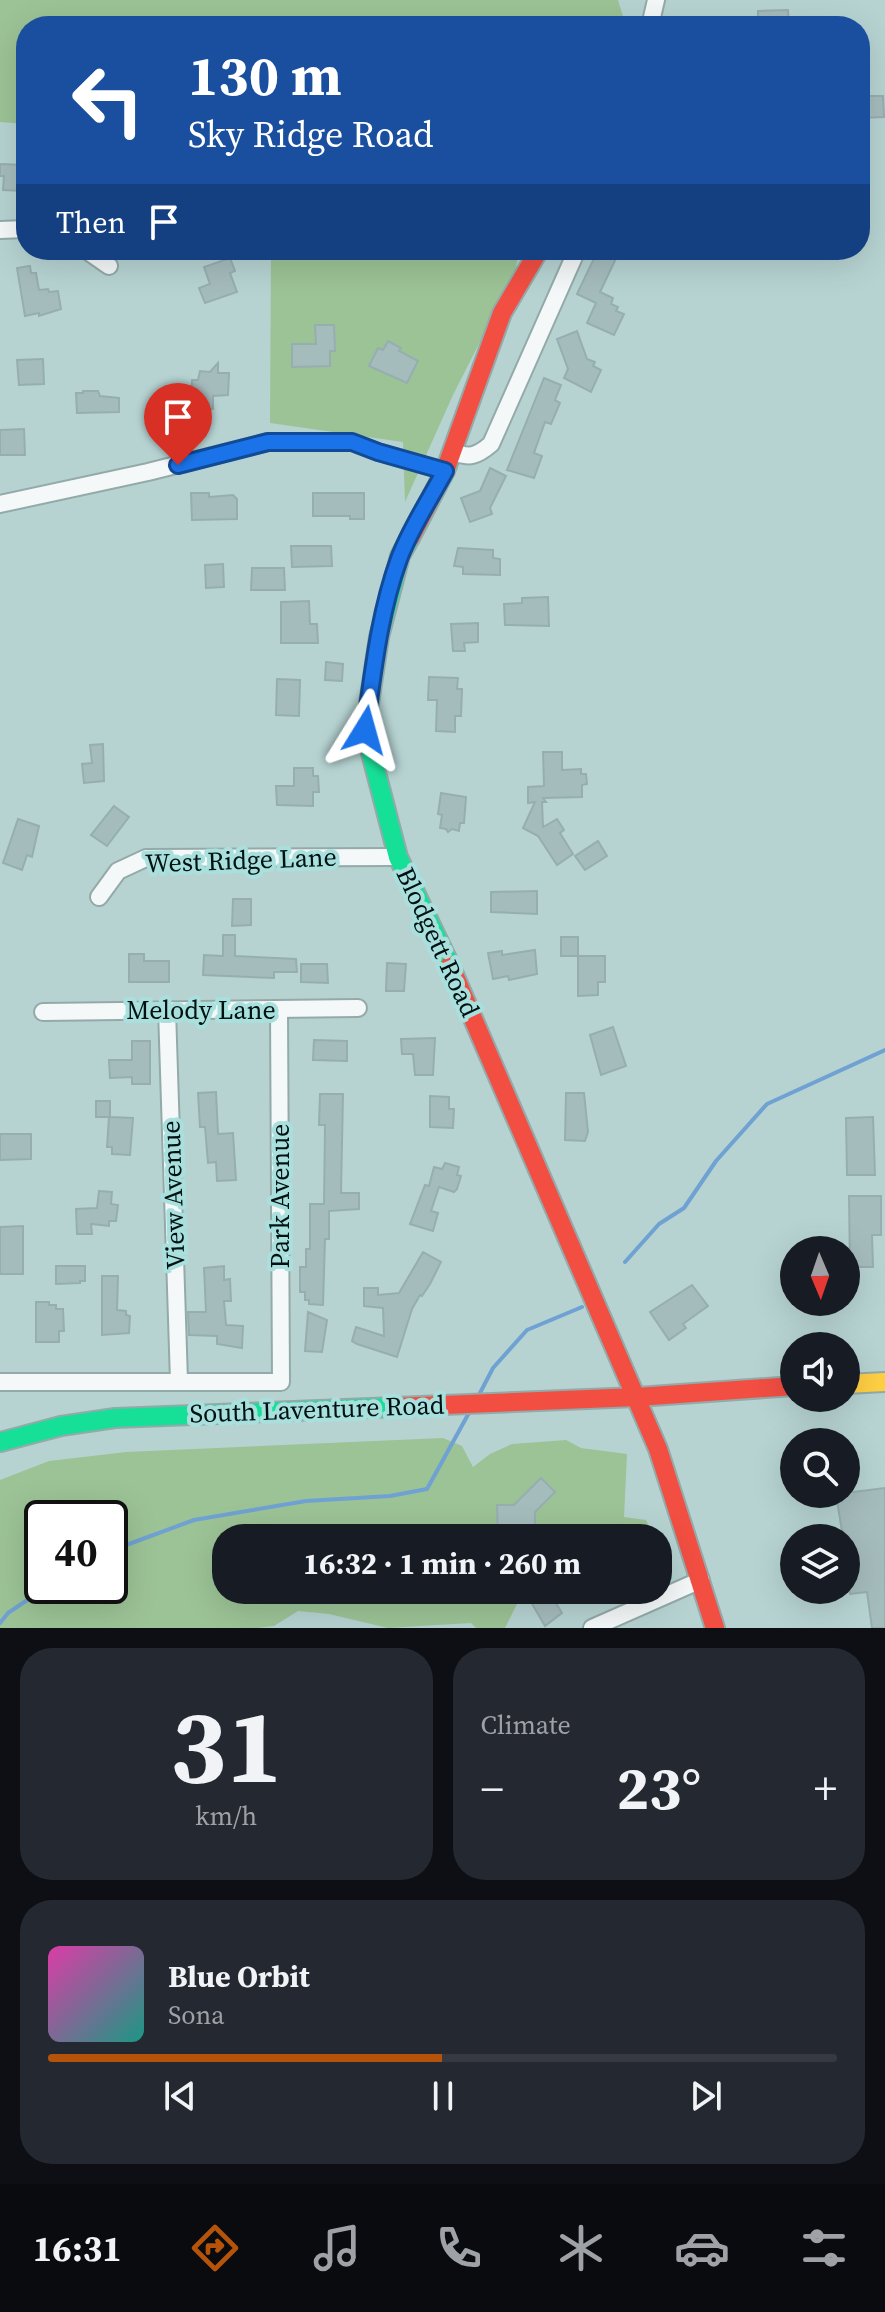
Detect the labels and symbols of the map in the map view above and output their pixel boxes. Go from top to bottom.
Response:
pin [144,383,212,465]
position arrow [323,688,407,772]
street label: West Ridge Lane [145,839,337,881]
street label: Blodgett Road [388,861,488,1023]
street label: Melody Lane [126,992,276,1028]
street label: View Avenue [152,1120,194,1270]
street label: Park Avenue [262,1124,298,1268]
north arrow [780,1236,860,1316]
street label: South Laventure Road [189,1387,445,1431]
speed limit sign: 40 [24,1500,128,1604]

